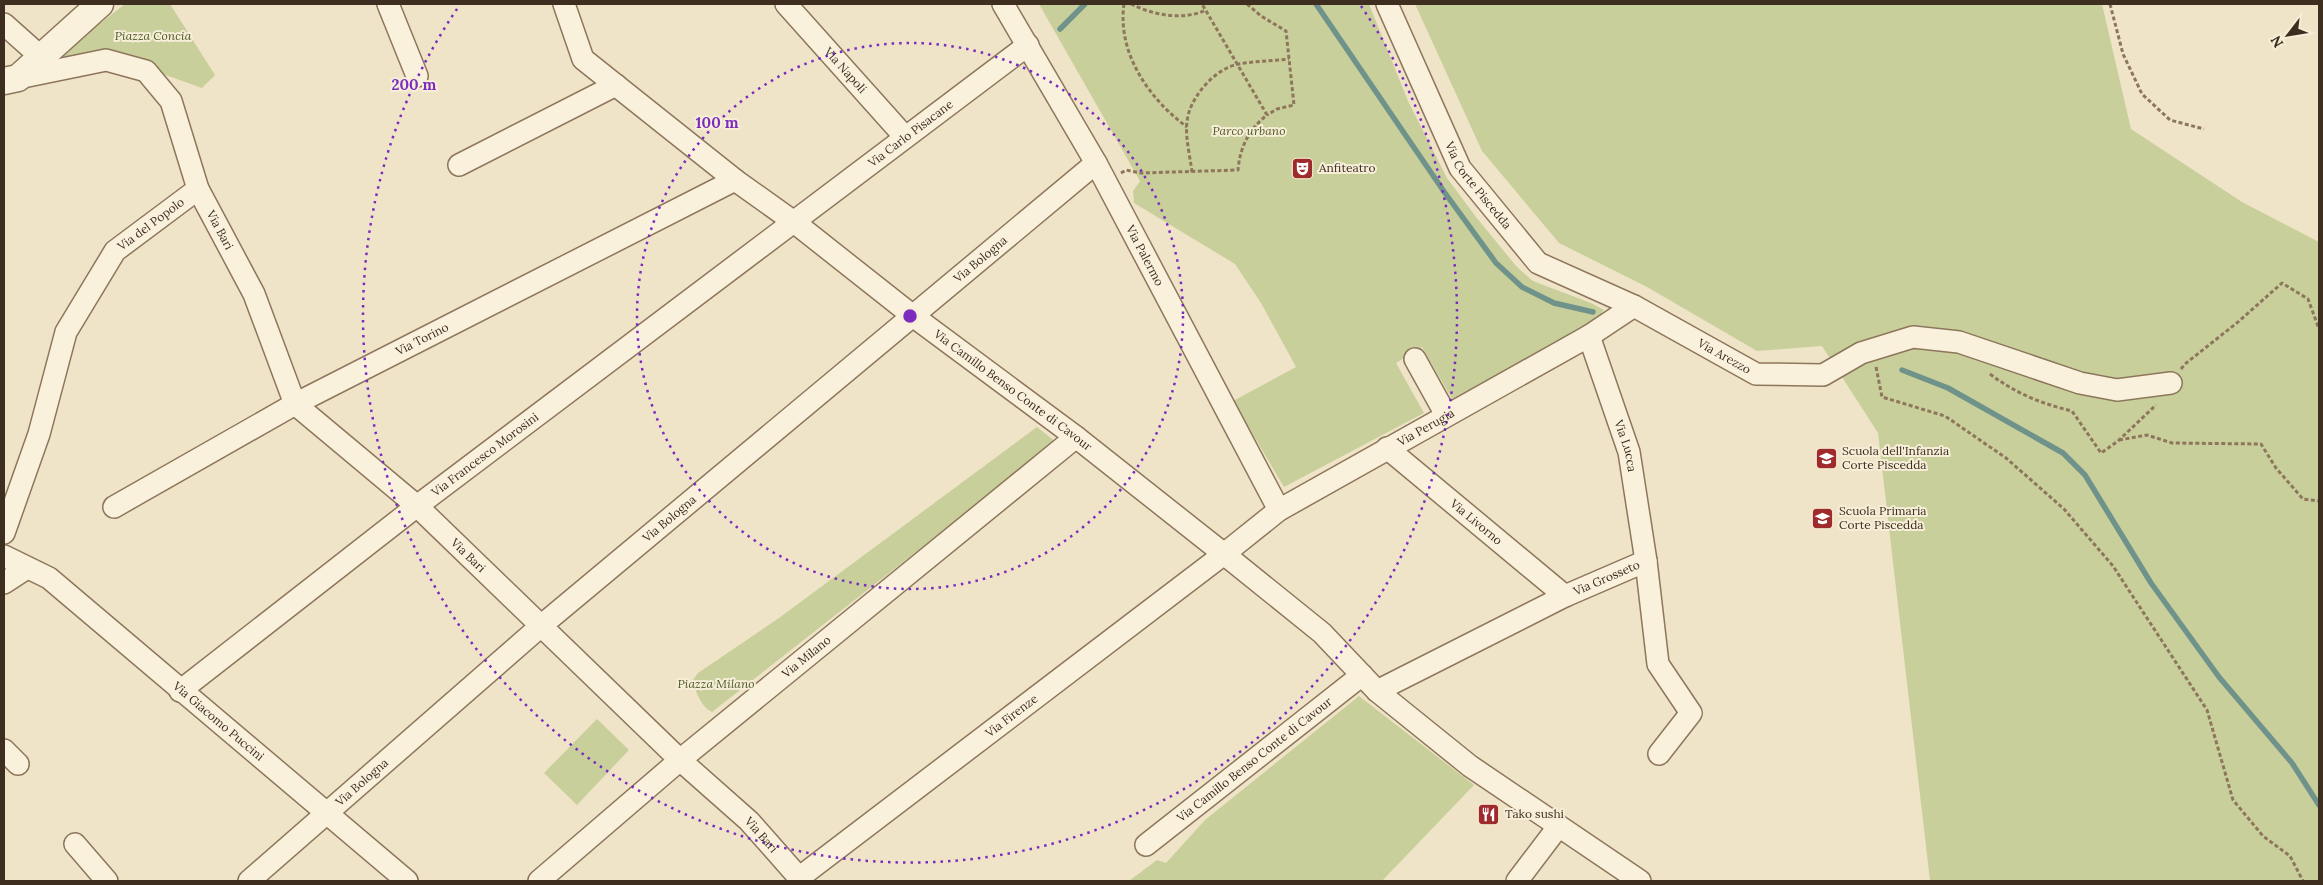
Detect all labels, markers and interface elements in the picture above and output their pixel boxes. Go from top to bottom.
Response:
north arrow [2263,10,2313,60]
park label: Piazza Concia [115,28,192,43]
text: N [2266,32,2287,51]
street label: Via Napoli [821,43,870,96]
text: 200 m [392,75,437,94]
street label: Via Carlo Pisacane [864,96,956,171]
text: 100 m [696,113,739,132]
park label: Parco urbano [1213,123,1285,138]
street label: Via Corte Piscedda [1442,138,1515,232]
theatre icon: Anfiteatro [1291,156,1315,180]
place label: Anfiteatro [1318,160,1375,175]
street label: Via del Popolo [114,194,187,254]
street label: Via Bari [203,207,237,252]
street label: Via Palermo [1123,222,1167,288]
street label: Via Bologna [949,232,1010,286]
centre of rings [901,307,919,325]
street label: Via Torino [392,319,451,359]
street label: Via Camillo Benso Conte di Cavour [930,326,1096,454]
street label: Via Arezzo [1694,335,1754,377]
street label: Via Perugia [1394,405,1457,450]
street label: Via Francesco Morosini [428,409,541,500]
street label: Via Lucca [1611,417,1640,473]
place label: Scuola dell'Infanzia Corte Piscedda [1842,443,1949,472]
school or university icon: Scuola dell'Infanzia Corte Piscedda [1814,446,1838,470]
street label: Via Bologna [638,492,699,546]
street label: Via Livorno [1447,495,1506,548]
place label: Scuola Primaria Corte Piscedda [1839,503,1927,532]
school or university icon: Scuola Primaria Corte Piscedda [1811,506,1835,530]
street label: Via Bari [447,534,489,575]
street label: Via Grosseto [1570,557,1642,599]
street label: Via Milano [778,632,834,681]
park label: Piazza Milano [677,676,755,691]
street label: Via Giacomo Puccini [169,678,267,764]
street label: Via Firenze [981,690,1041,741]
street label: Via Camillo Benso Conte di Cavour [1173,693,1335,826]
street label: Via Bologna [331,755,391,810]
restaurant icon: Tako sushi [1477,802,1501,826]
place label: Tako sushi [1505,806,1564,821]
street label: Via Bari [741,813,781,855]

